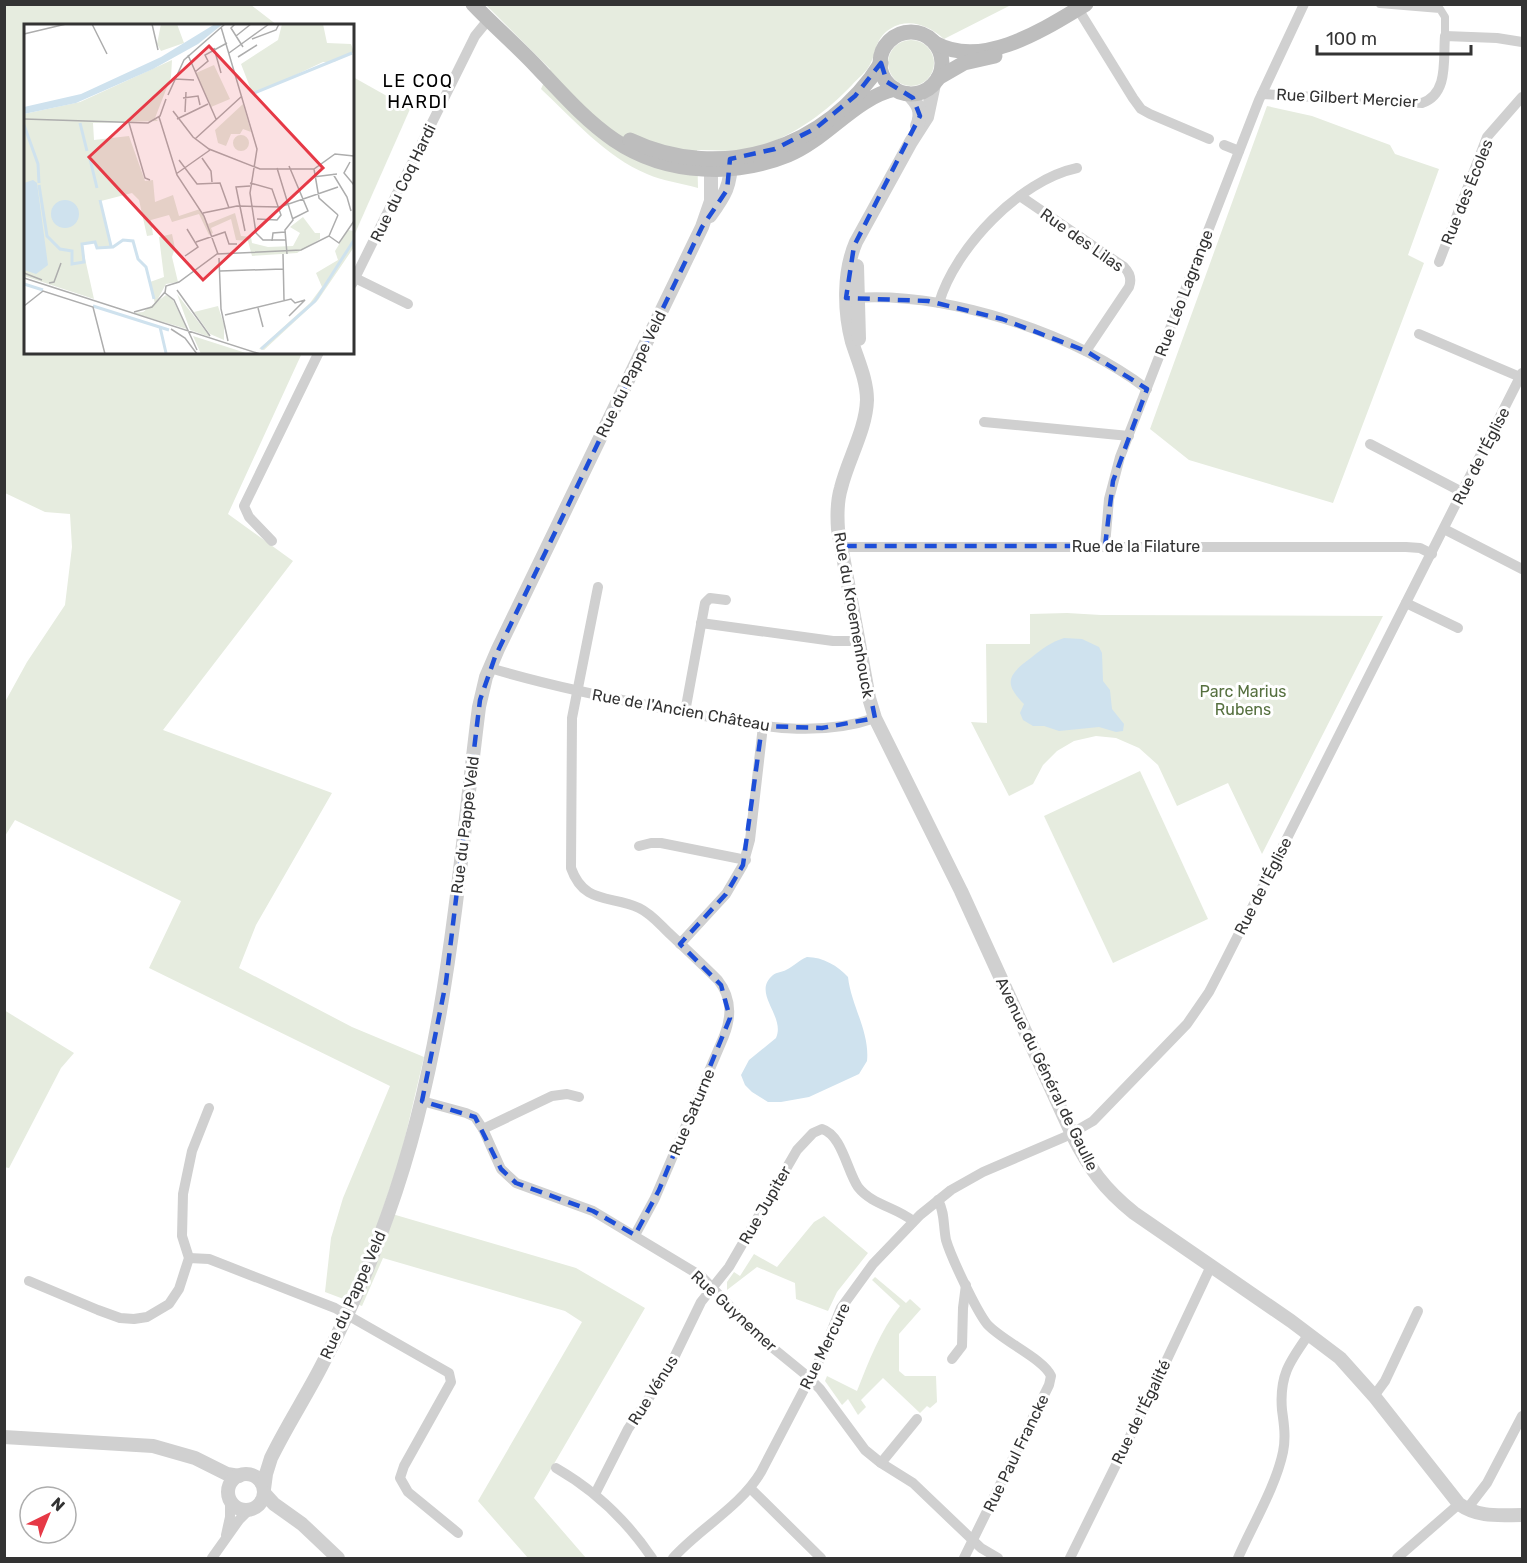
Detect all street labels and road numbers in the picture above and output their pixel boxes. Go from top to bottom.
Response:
street label: Rue Gilbert Mercier [1276,85,1418,111]
street label: Rue du Coq Hardi [366,121,440,245]
street label: Rue des Écoles [1437,136,1497,248]
street label: Rue des Lilas [1037,204,1127,276]
street label: Rue Léo Lagrange [1151,227,1217,359]
street label: Rue du Pappe Veld [592,308,670,440]
street label: Rue de l'Église [1448,404,1514,508]
street label: Rue du Kroemenhouck [830,530,878,700]
street label: Rue de la Filature [1072,537,1200,556]
street label: Rue de l'Ancien Château [591,685,771,735]
street label: Rue du Pappe Veld [447,755,483,895]
street label: Rue de l'Église [1230,834,1296,938]
street label: Avenue du Général de Gaulle [992,974,1102,1174]
street label: Rue Saturne [665,1066,719,1158]
street label: Rue Jupiter [735,1162,795,1248]
street label: Rue du Pappe Veld [316,1228,390,1362]
street label: Rue Guynemer [687,1266,781,1356]
street label: Rue Mercure [796,1300,854,1392]
street label: Rue Vénus [624,1352,682,1428]
street label: Rue de l'Égalité [1108,1357,1174,1467]
street label: Rue Paul Francke [979,1391,1053,1515]

